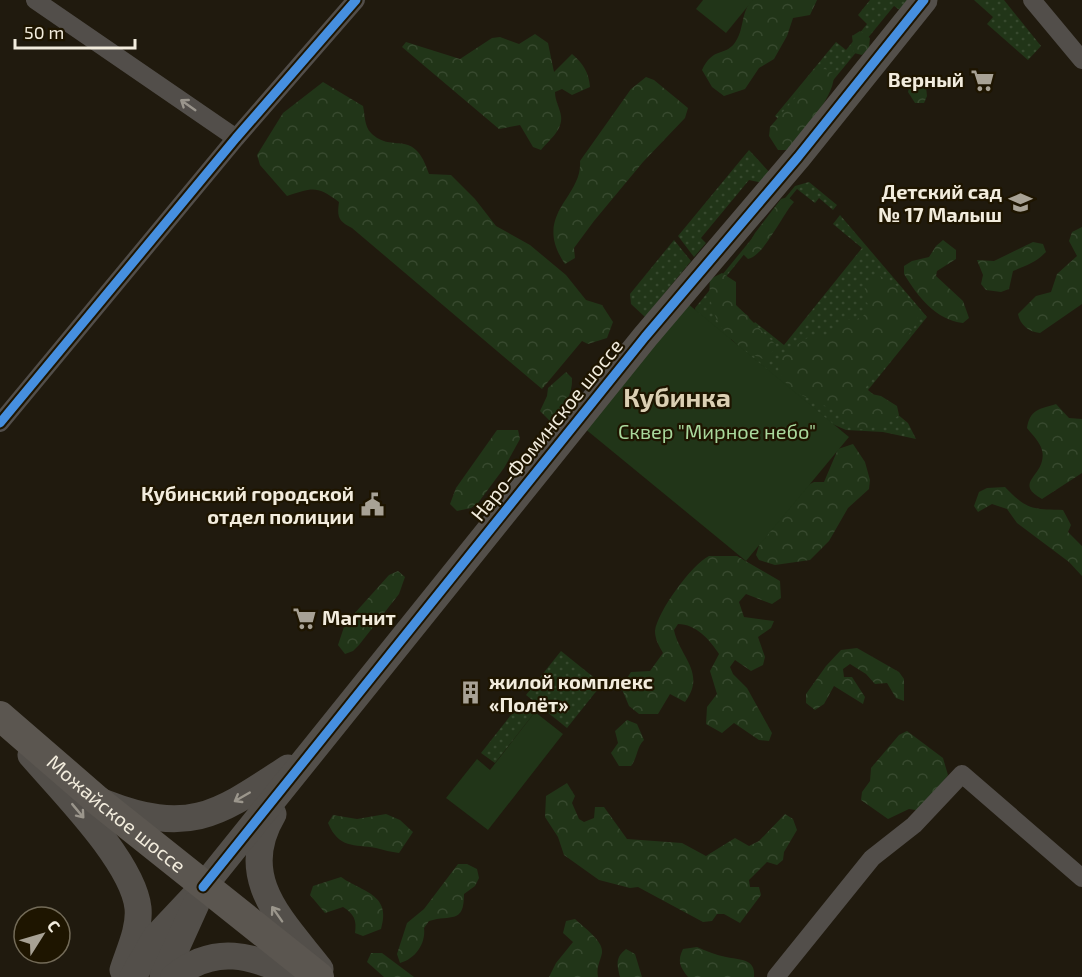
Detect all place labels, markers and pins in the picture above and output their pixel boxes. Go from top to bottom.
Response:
place label: Верный [888,67,964,91]
supermarket icon: Верный [969,67,995,93]
place label: Детский сад № 17 Малыш [878,179,1002,226]
school or university icon: Детский сад № 17 Малыш [1007,190,1033,216]
place label: Кубинский городской отдел полиции [141,481,354,528]
public building icon: Кубинский городской отдел полиции [359,492,385,518]
supermarket icon: Магнит [291,605,317,631]
place label: Магнит [322,605,396,629]
place label: жилой комплекс «Полёт» [489,669,653,716]
building icon: жилой комплекс «Полёт» [458,680,484,706]

